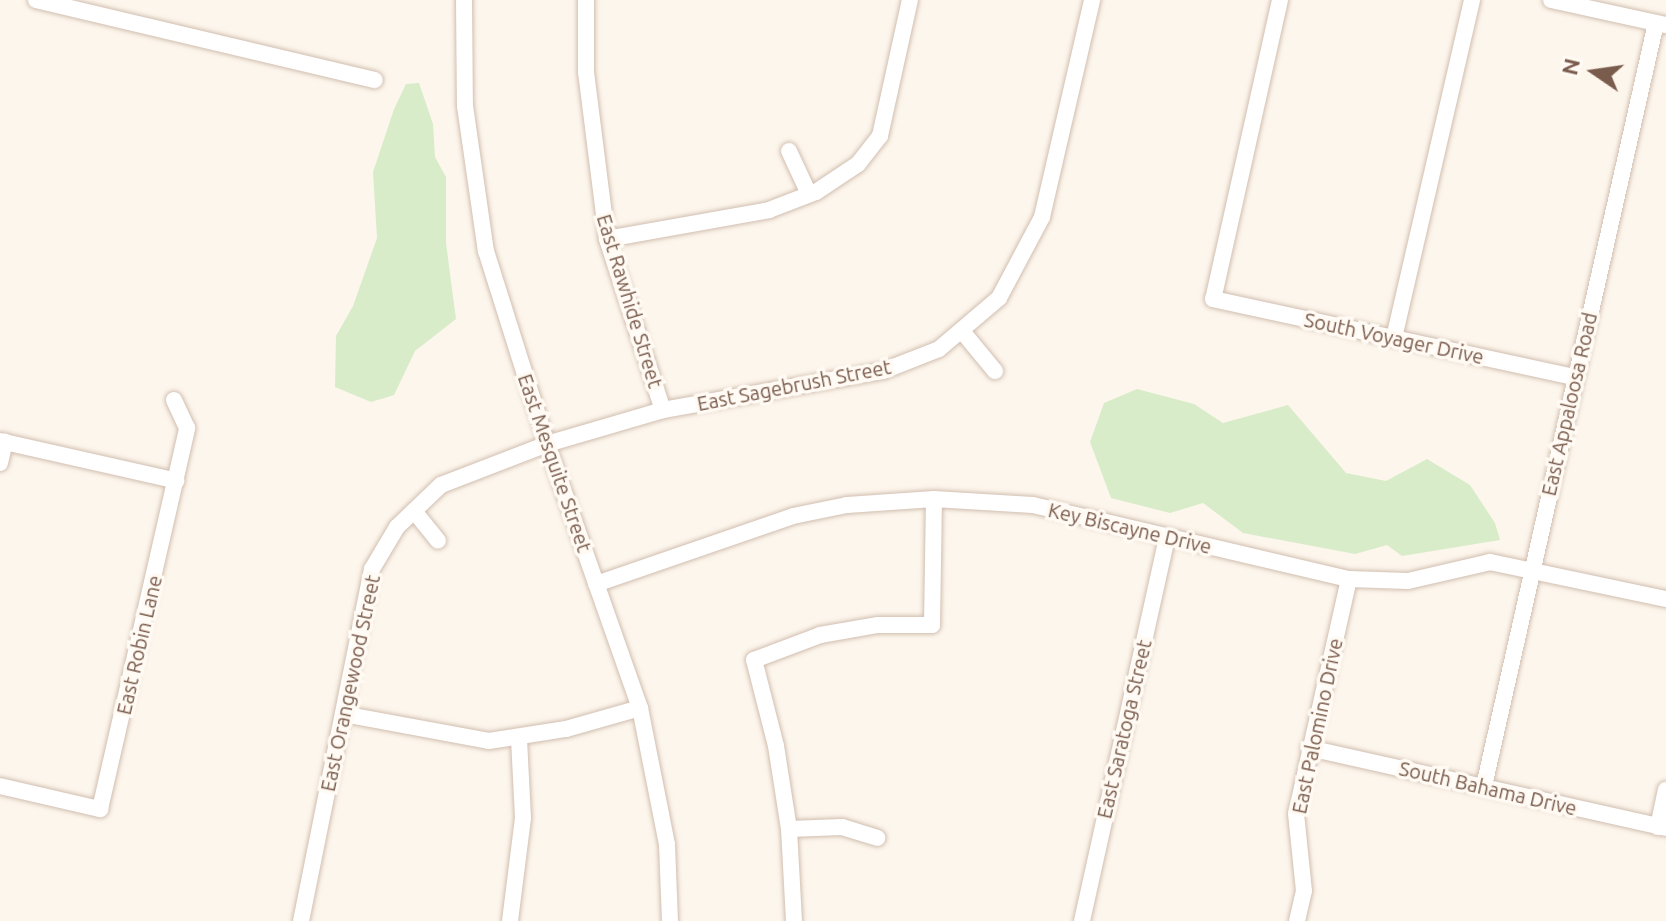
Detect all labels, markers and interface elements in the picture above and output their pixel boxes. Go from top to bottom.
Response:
north arrow [1554,32,1634,112]
text: N [1556,56,1584,77]
street label: East Rawhide Street [592,211,668,391]
street label: South Voyager Drive [1302,307,1486,369]
street label: East Appaloosa Road [1536,310,1602,498]
street label: East Sagebrush Street [695,354,893,416]
street label: East Mesquite Street [513,371,597,555]
street label: Key Biscayne Drive [1046,498,1214,558]
street label: East Orangewood Street [315,572,385,794]
street label: East Robin Lane [111,573,167,717]
street label: East Palomino Drive [1287,636,1347,816]
street label: East Saratoga Street [1092,637,1156,821]
street label: South Bahama Drive [1397,756,1579,820]

